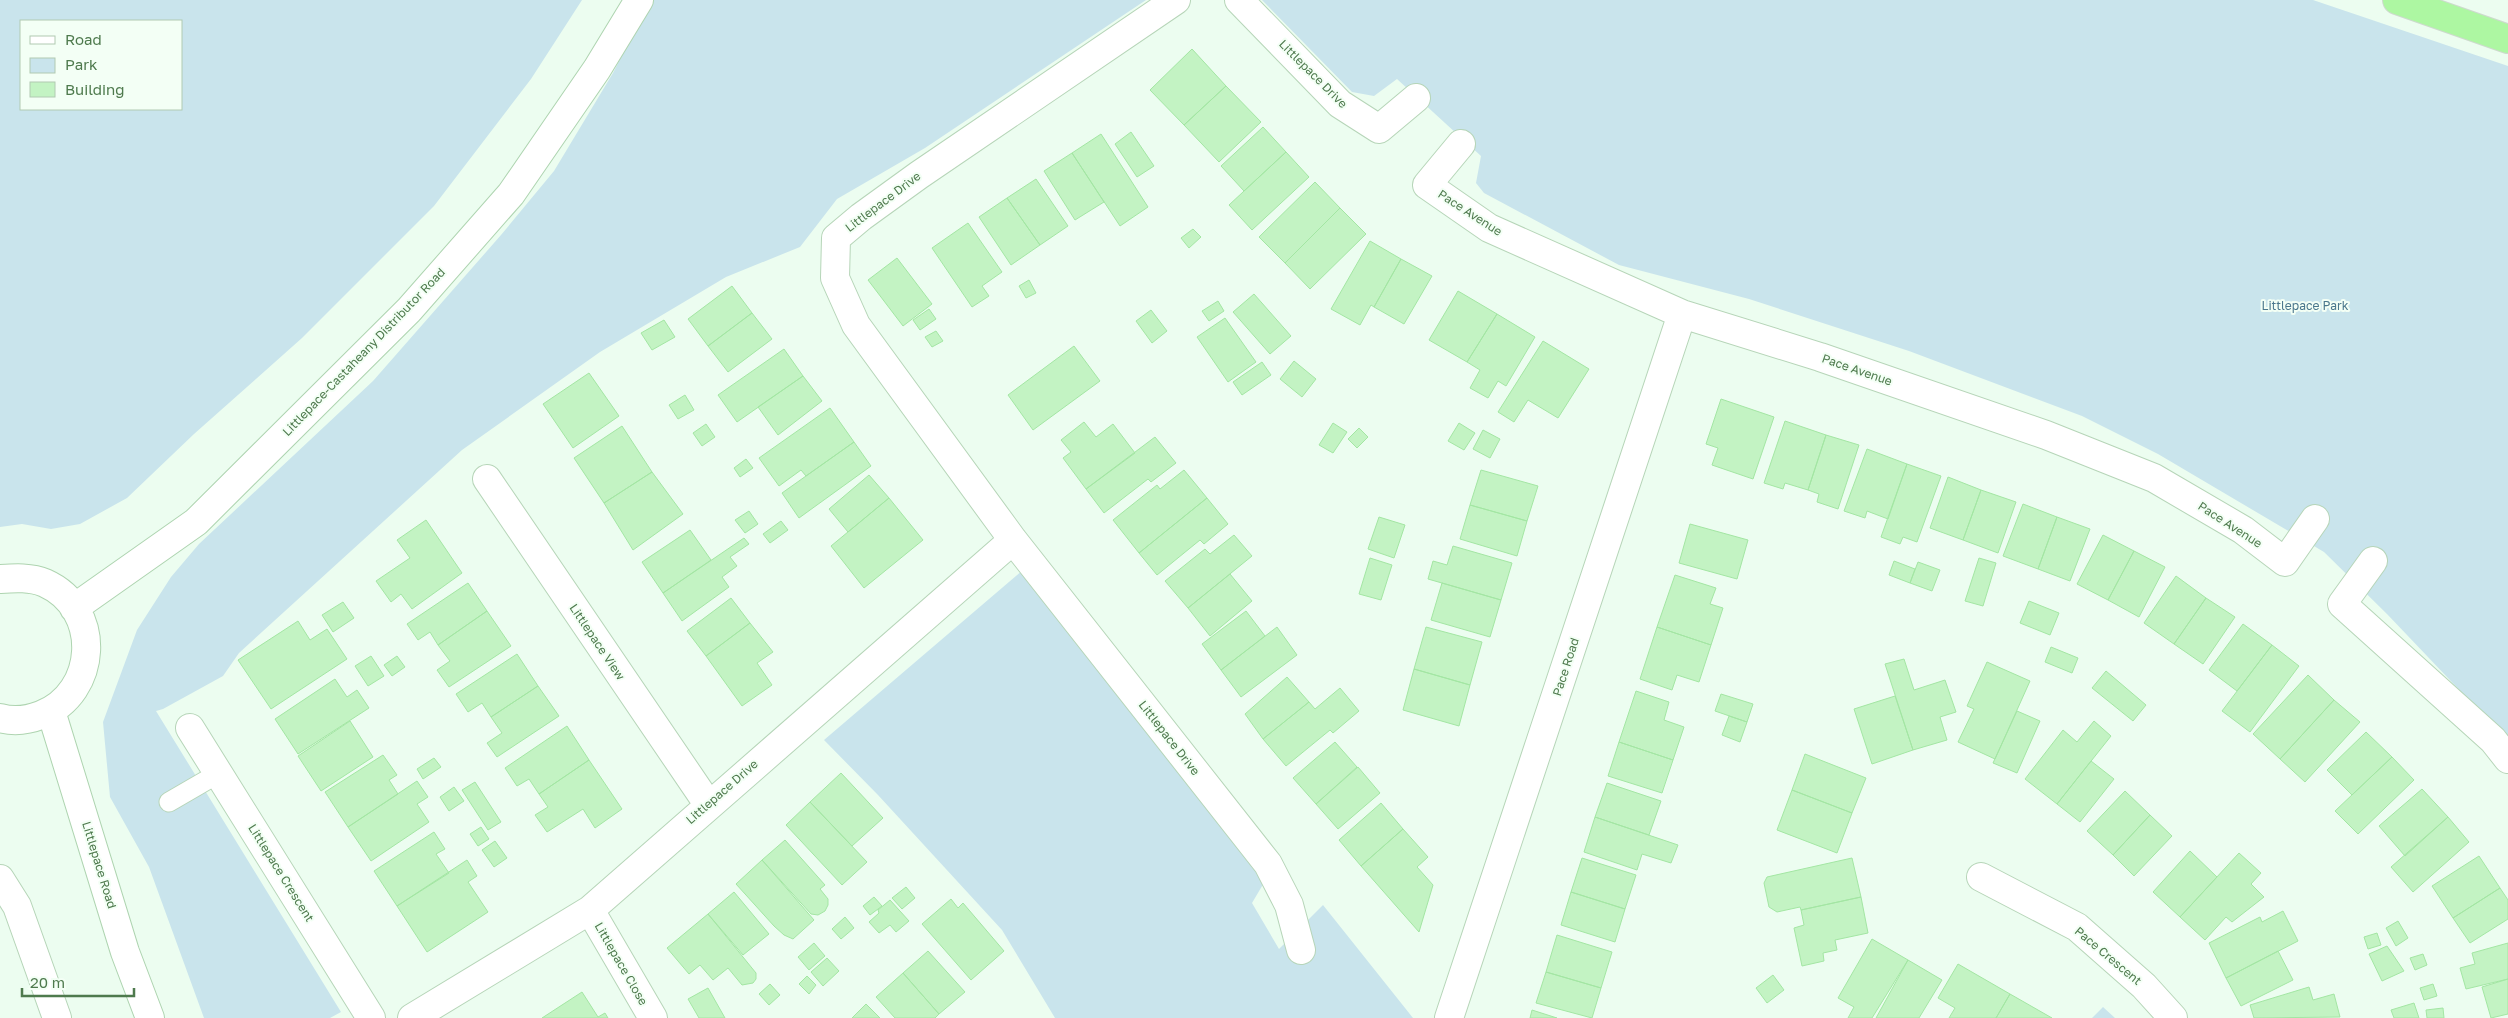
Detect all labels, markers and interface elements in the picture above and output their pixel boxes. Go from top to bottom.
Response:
legend [20,20,182,110]
text: Road [65,30,102,48]
street label: Littlepace Drive [1276,36,1351,111]
text: Park [65,55,98,73]
text: Building [65,80,125,98]
street label: Littlepace Drive [842,168,923,235]
street label: Pace Avenue [1435,186,1505,239]
street label: Littlepace-Castaheany Distributor Road [279,265,448,439]
park label: Littlepace Park [2262,298,2349,313]
street label: Pace Avenue [1820,350,1894,389]
street label: Pace Avenue [2195,498,2265,551]
street label: Littlepace View [566,601,629,683]
street label: Pace Road [1549,636,1582,698]
street label: Littlepace Drive [1136,697,1203,778]
street label: Littlepace Drive [683,756,761,827]
street label: Littlepace Road [79,819,120,910]
street label: Littlepace Crescent [245,821,318,925]
street label: Littlepace Close [592,920,651,1008]
street label: Pace Crescent [2072,923,2145,988]
scale bar [22,966,135,998]
text: 20 m [30,973,65,991]

